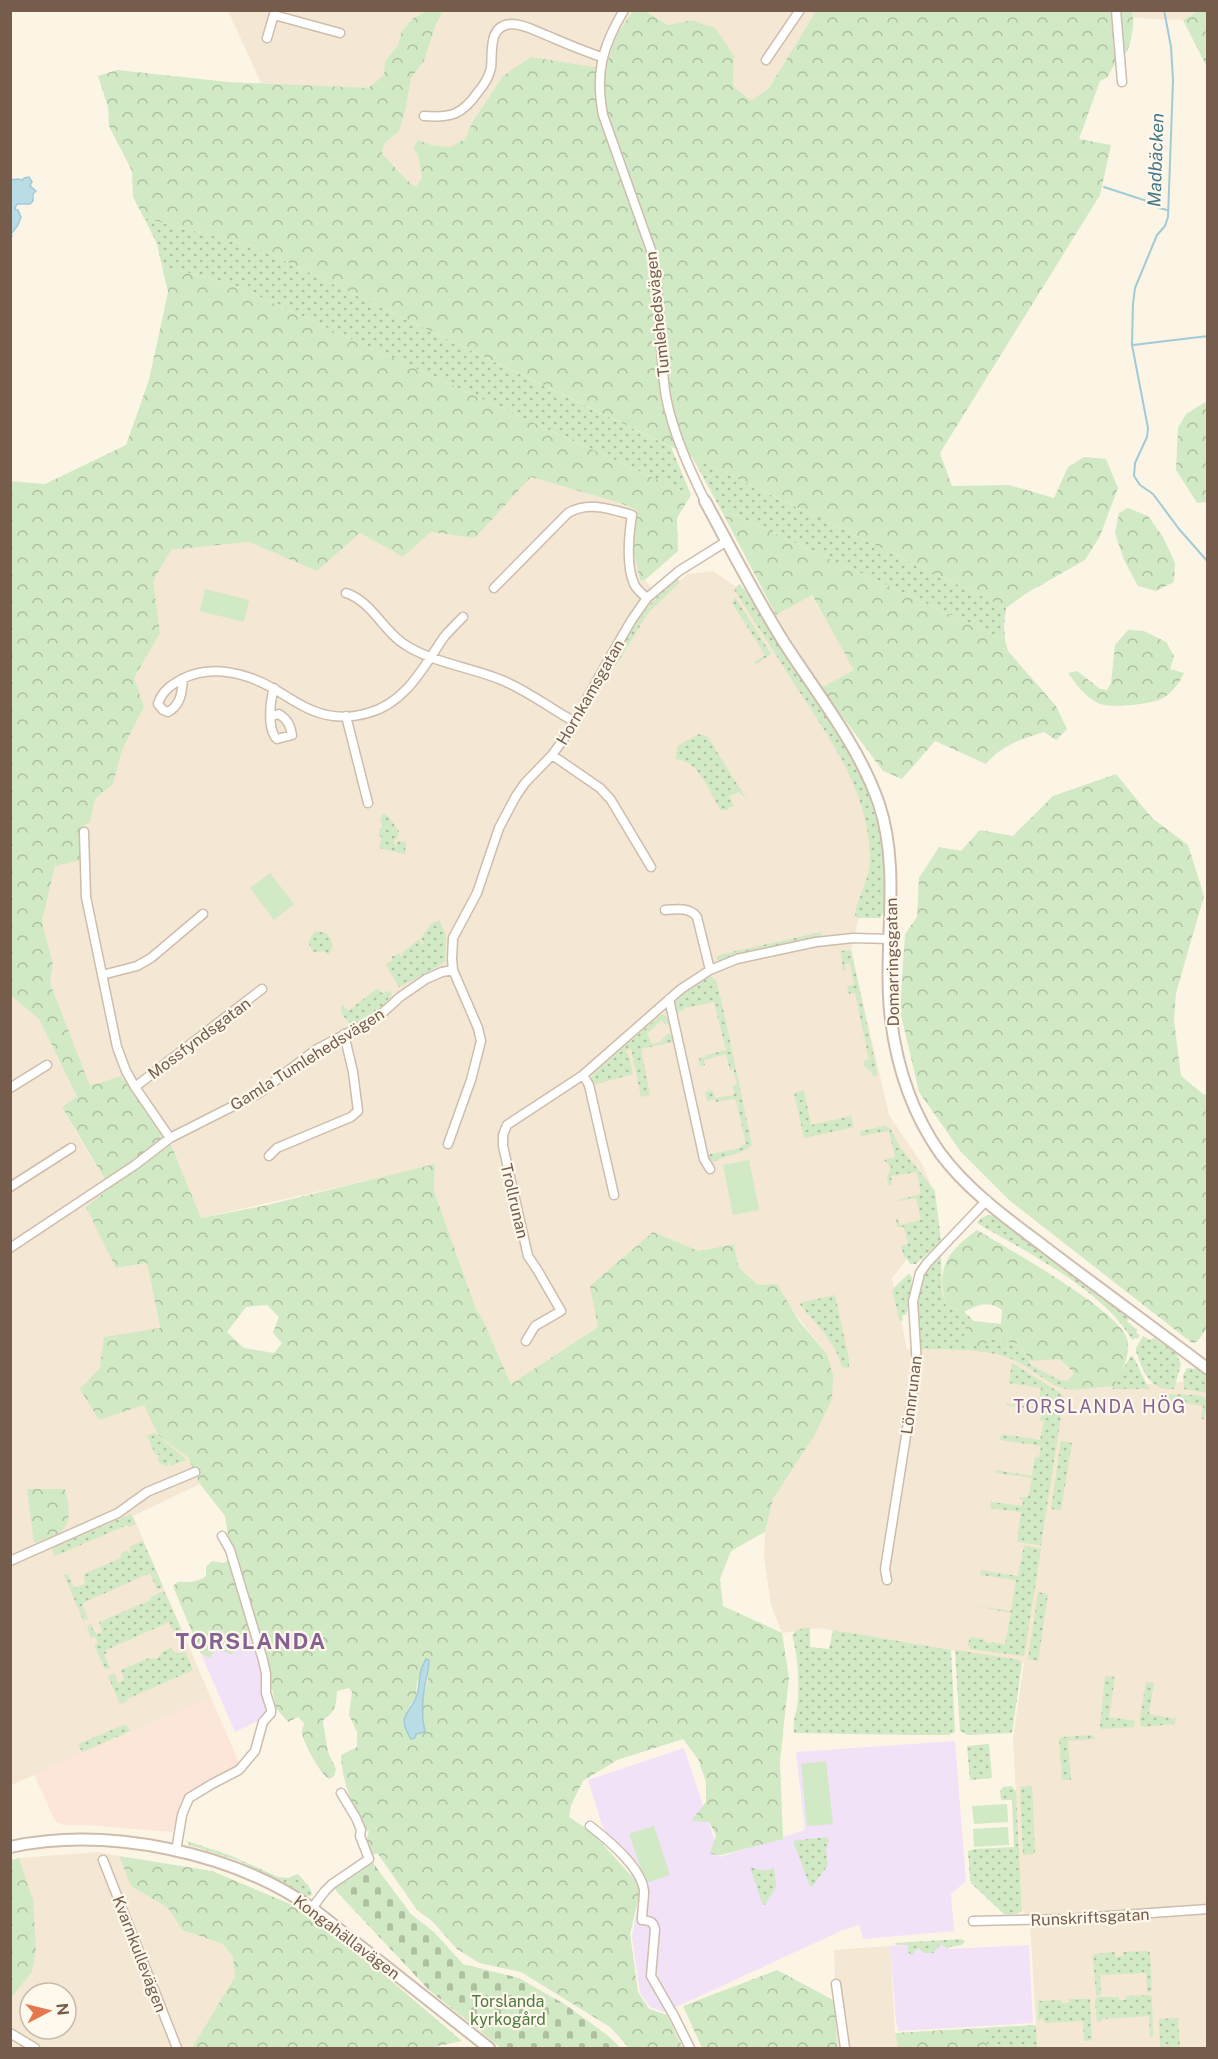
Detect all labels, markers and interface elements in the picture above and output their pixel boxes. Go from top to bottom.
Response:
water label: Madbäcken [1143,113,1168,207]
street label: Tumlehedsvägen [641,250,674,378]
street label: Hornkamsgatan [553,636,628,748]
street label: Domarringsgatan [882,897,903,1027]
street label: Mossfyndsgatan [144,994,254,1083]
street label: Gamla Tumlehedsvägen [227,1004,388,1115]
street label: Trollrunan [497,1162,532,1241]
street label: Lönnrunan [897,1355,926,1436]
district label: TORSLANDA HÖG [1013,1395,1187,1417]
district label: TORSLANDA [175,1628,327,1654]
street label: Kongahällavägen [290,1891,404,1984]
street label: Kvarnkullevägen [109,1893,171,2015]
street label: Runskriftsgatan [1030,1905,1150,1930]
north arrow [18,1981,78,2041]
park label: Torslanda kyrkogård [470,1992,546,2029]
text: N [52,2002,73,2017]

